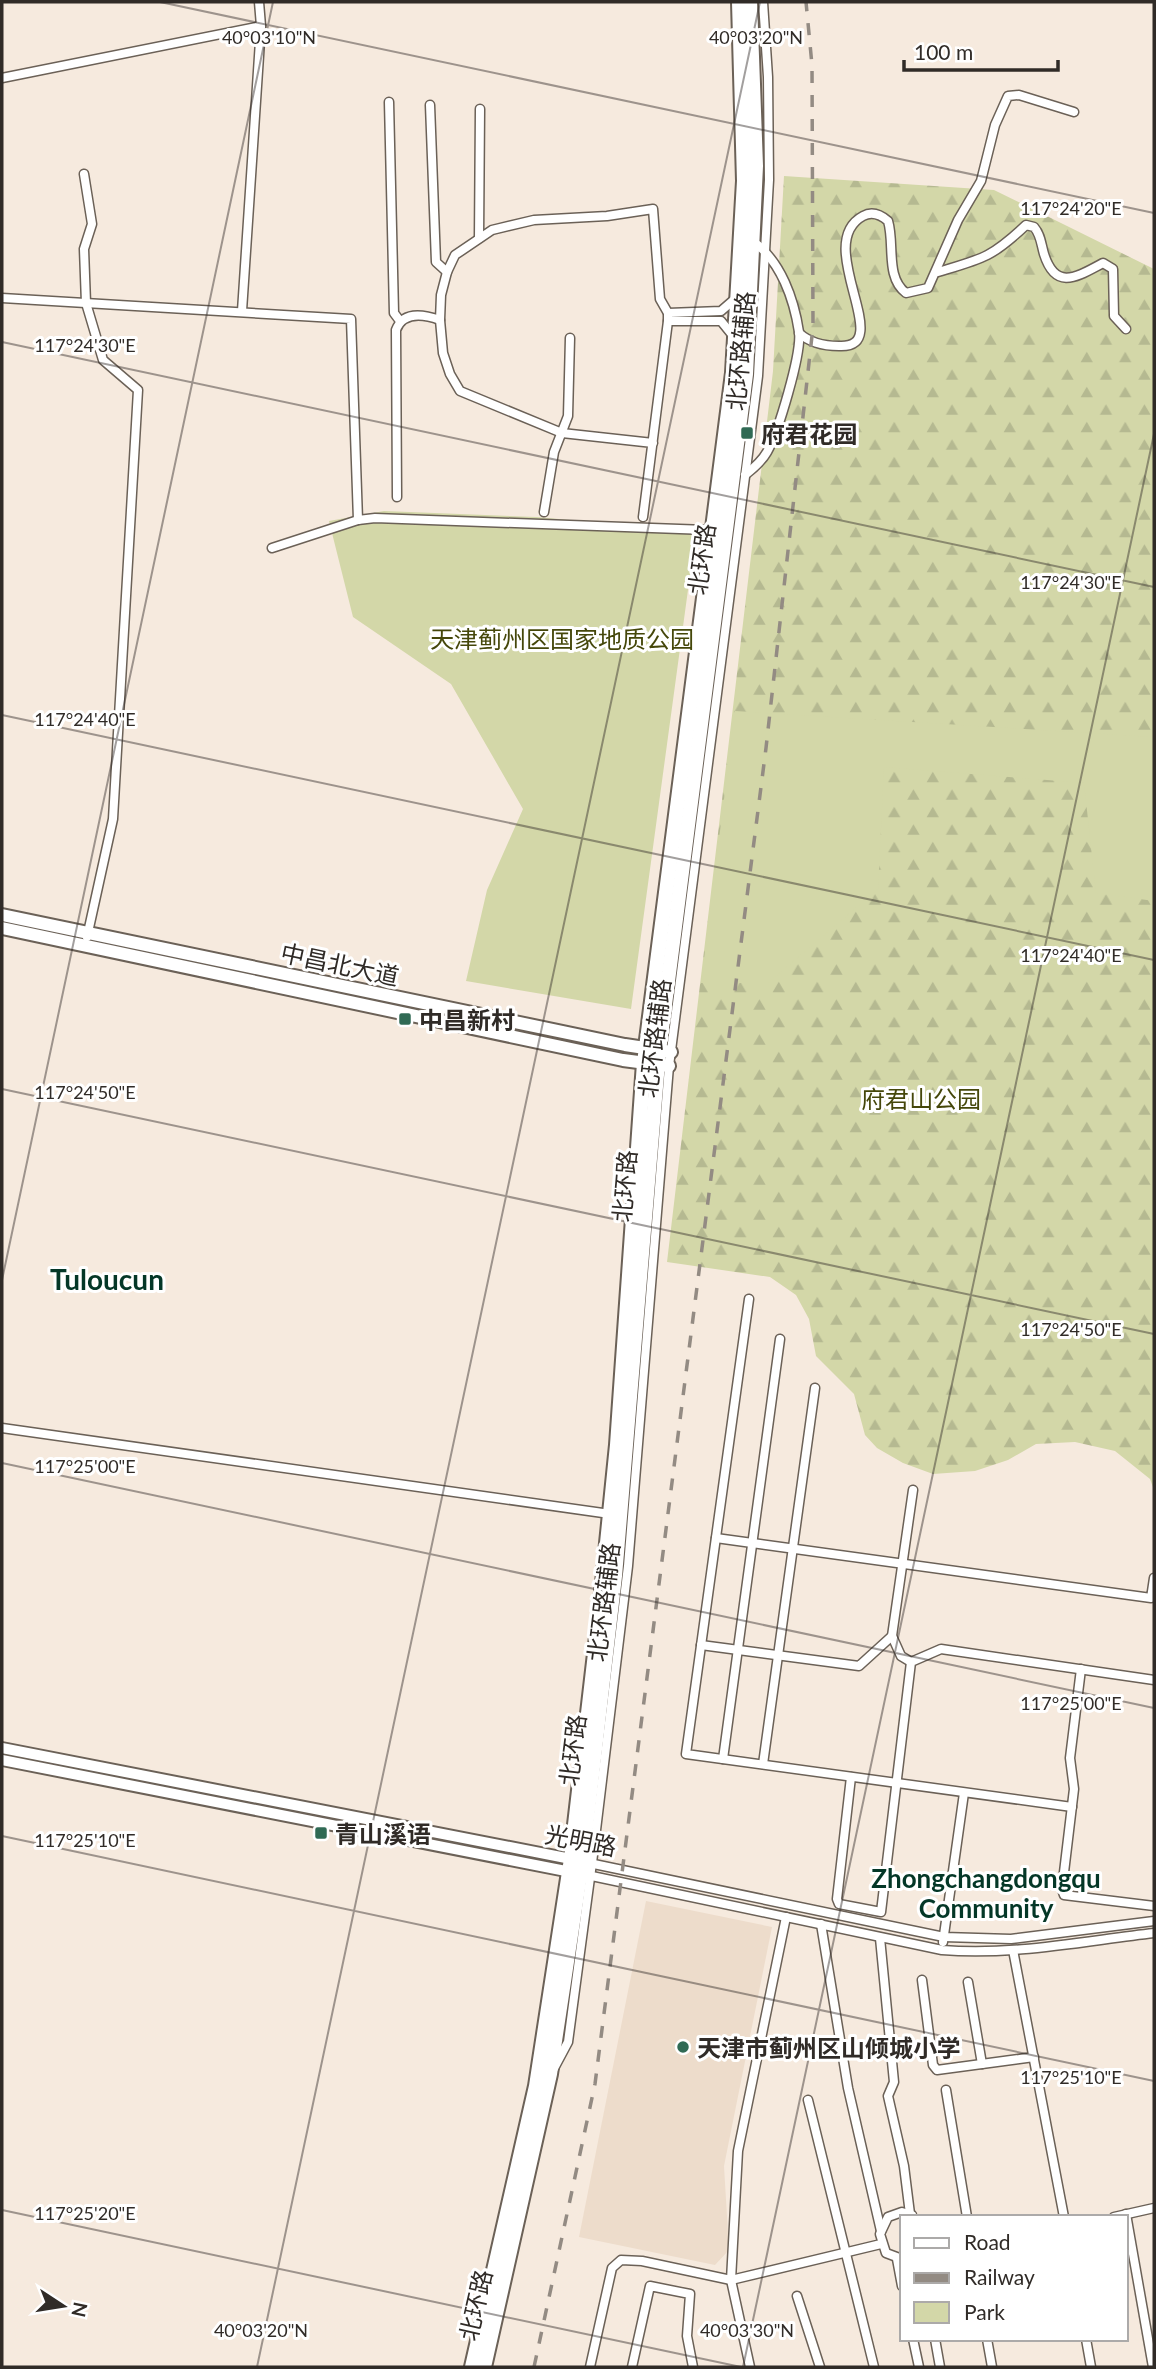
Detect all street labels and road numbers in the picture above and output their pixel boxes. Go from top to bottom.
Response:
street label: 北环路辅路 [720,290,760,412]
street label: 北环路 [682,521,720,597]
street label: 中昌北大道 [278,937,402,991]
street label: 北环路辅路 [632,977,676,1099]
street label: 北环路 [606,1149,642,1223]
street label: 北环路辅路 [581,1541,625,1663]
street label: 北环路 [553,1713,591,1787]
street label: 光明路 [543,1819,619,1861]
street label: 北环路 [453,2267,497,2343]

